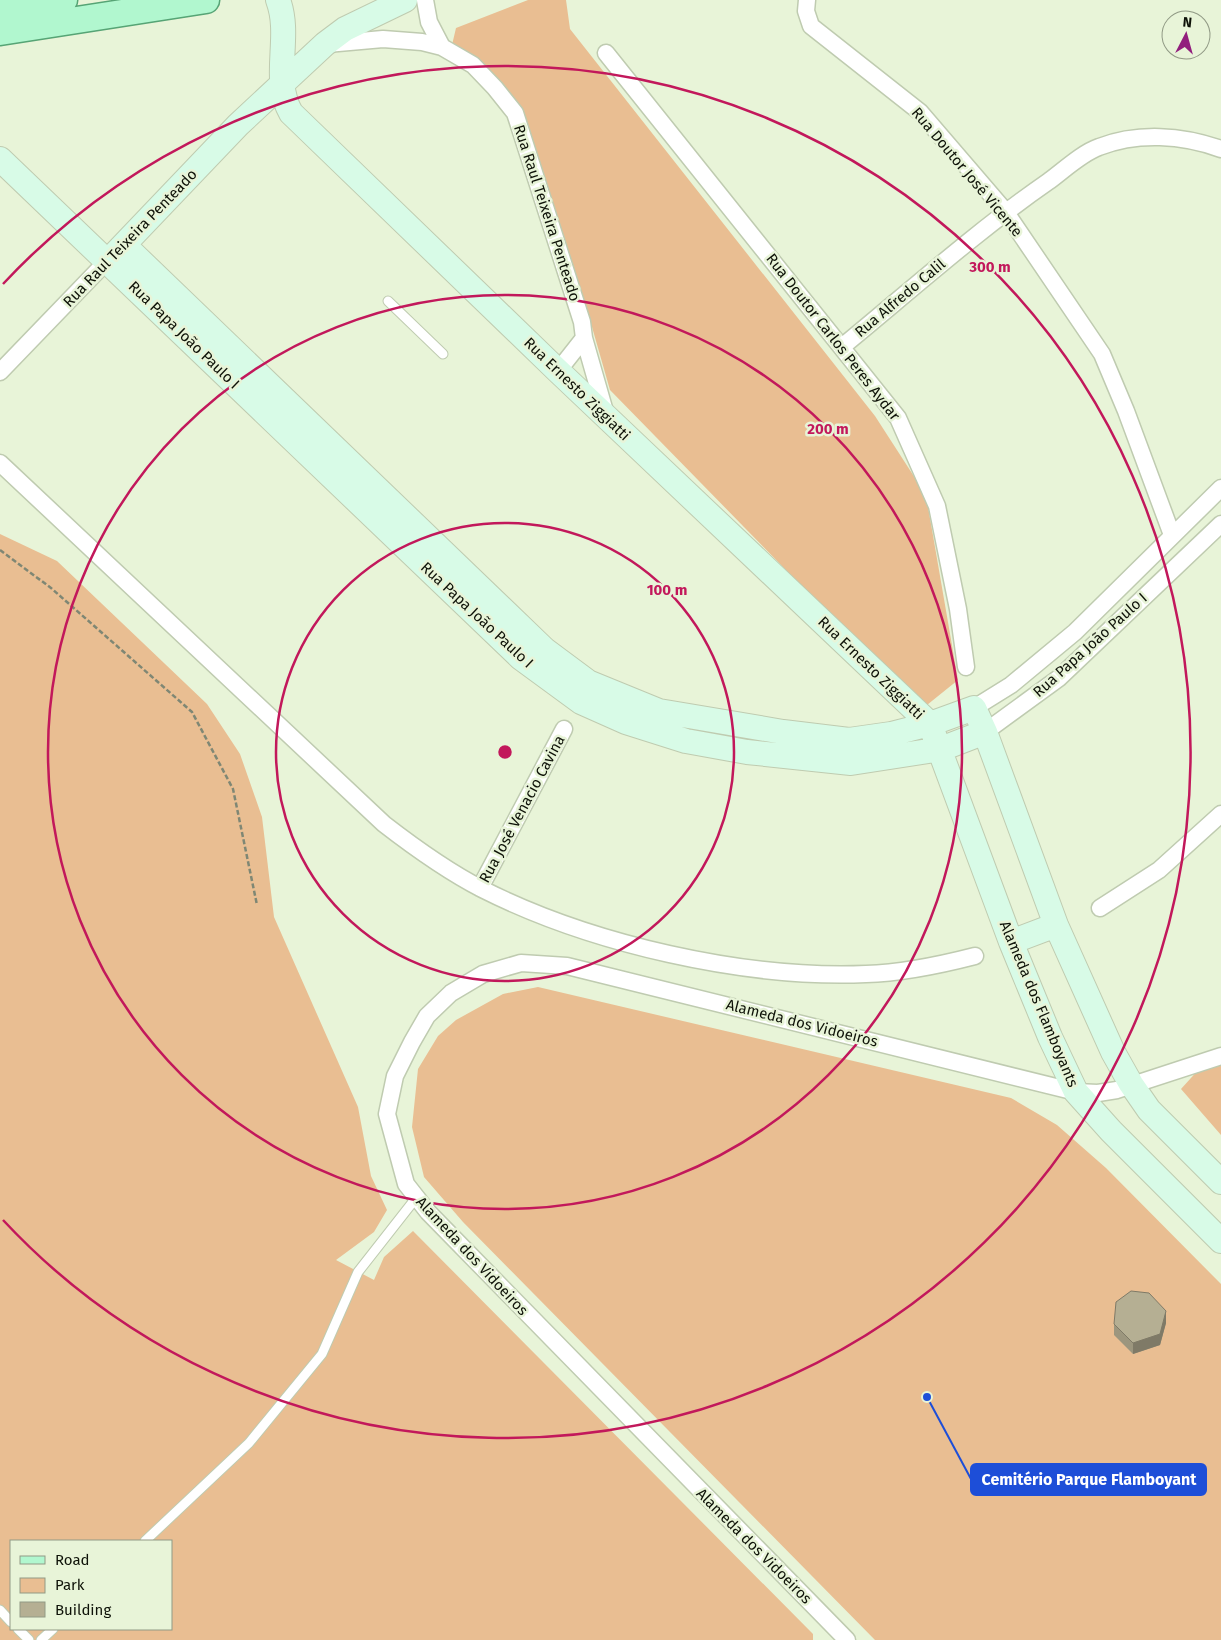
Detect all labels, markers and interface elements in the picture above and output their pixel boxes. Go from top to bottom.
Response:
north arrow [1161,10,1211,60]
text: N [1182,14,1193,32]
street label: Rua Doutor José Vicente [908,104,1026,240]
street label: Rua Raul Teixeira Penteado [510,122,584,304]
street label: Rua Raul Teixeira Penteado [59,165,201,311]
street label: Rua Doutor Carlos Peres Aydar [762,250,904,424]
street label: Rua Alfredo Calil [851,255,949,341]
text: 300 m [968,258,1011,276]
street label: Rua Papa João Paulo I [125,277,243,393]
street label: Rua Ernesto Ziggiatti [520,334,634,444]
text: 200 m [807,420,849,438]
street label: Rua Papa João Paulo I [417,558,537,672]
text: 100 m [647,581,687,599]
street label: Rua Papa João Paulo I [1029,589,1151,701]
street label: Rua Ernesto Ziggiatti [814,613,928,723]
street label: Rua José Venacio Cavina [475,732,569,886]
centre of rings [496,743,514,761]
street label: Alameda dos Flamboyants [996,918,1082,1090]
street label: Alameda dos Vidoeiros [724,995,880,1051]
street label: Alameda dos Vidoeiros [412,1193,532,1319]
callout: Cemitério Parque Flamboyant [971,1464,1206,1495]
text: Cemitério Parque Flamboyant [982,1470,1197,1489]
street label: Alameda dos Vidoeiros [693,1485,815,1607]
legend [10,1540,172,1630]
text: Road [55,1551,90,1569]
text: Park [55,1576,85,1594]
text: Building [55,1601,111,1619]

